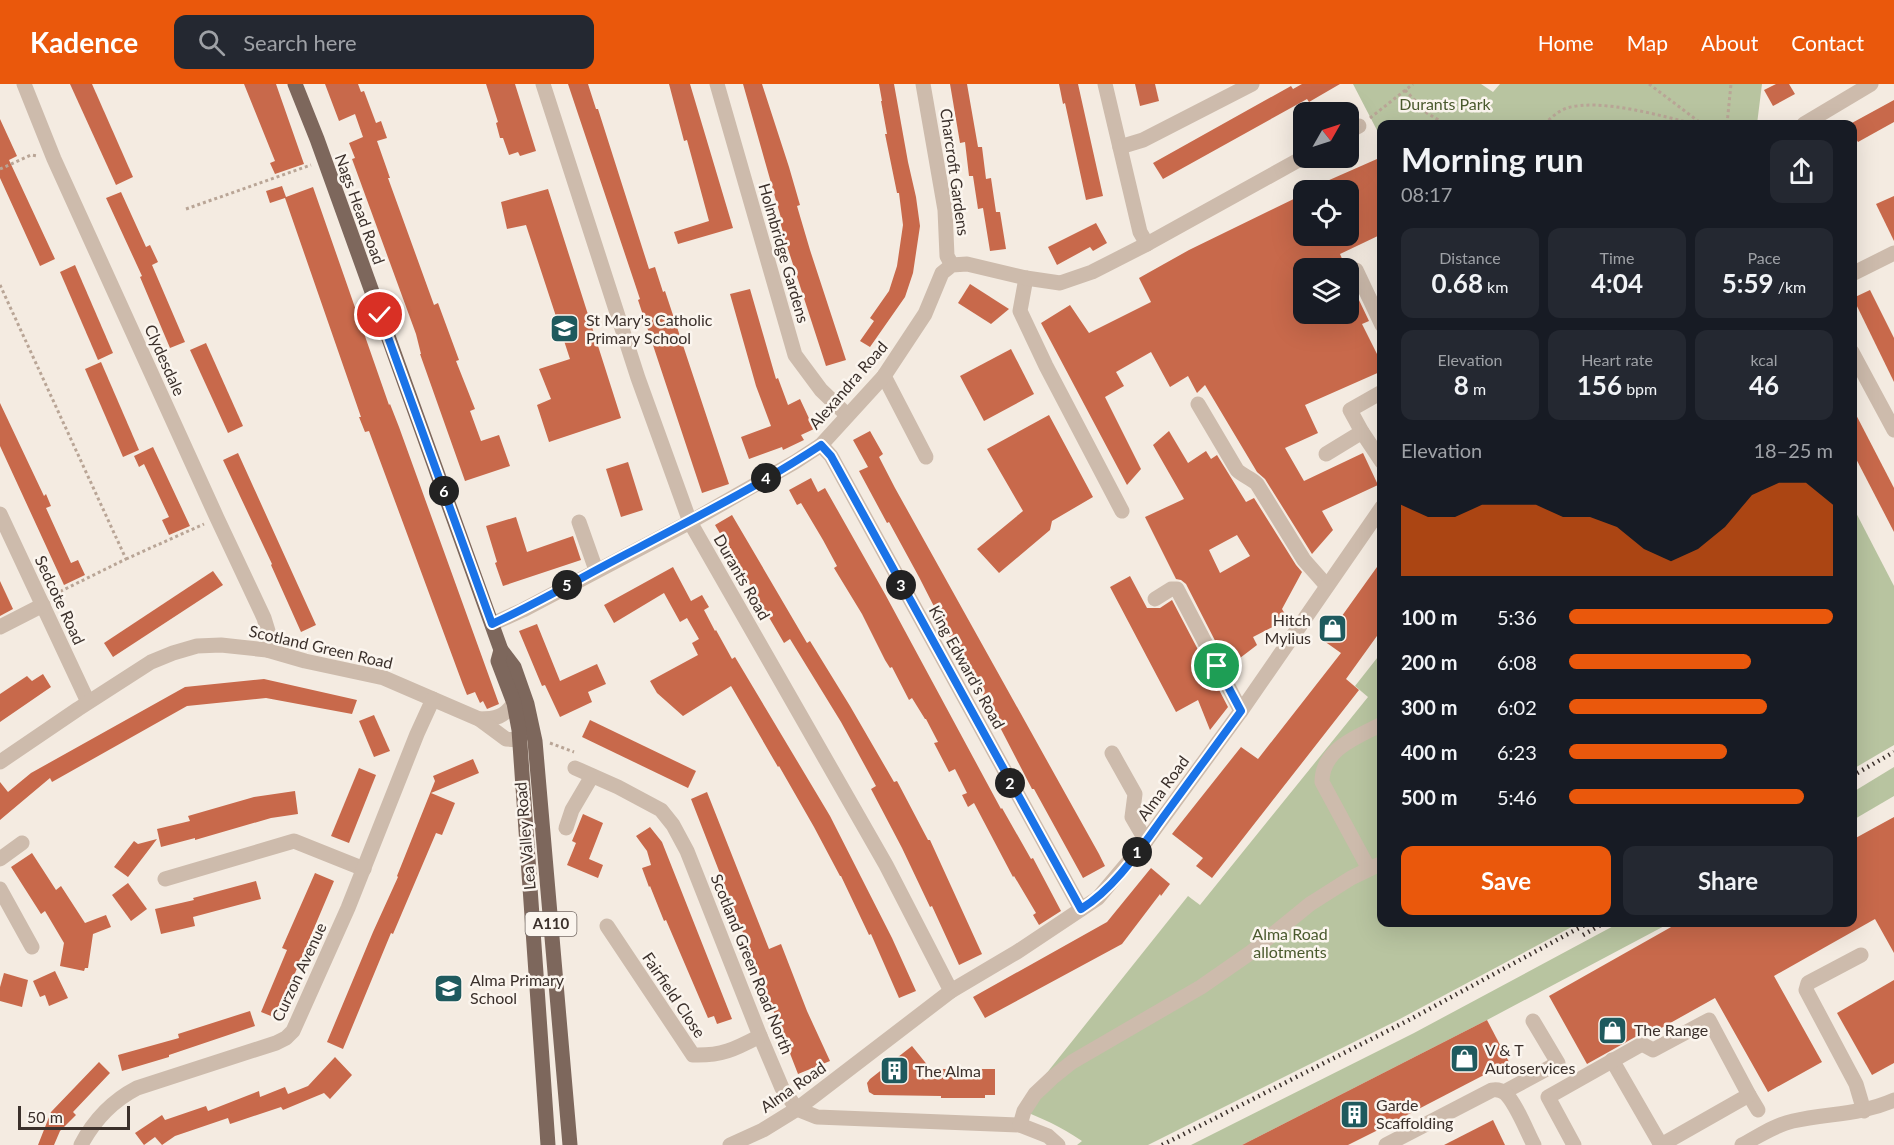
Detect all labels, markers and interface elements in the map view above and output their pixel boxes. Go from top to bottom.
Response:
search box [174,15,594,69]
text: Kadence [30,25,138,59]
icon: search [195,26,228,59]
text: Search here [243,29,357,56]
text: Home [1538,30,1594,55]
text: Map [1627,30,1668,55]
text: About [1701,30,1758,55]
text: Contact [1791,30,1864,55]
park label: Durants Park [1399,94,1492,113]
north arrow [1293,102,1359,168]
map controls [1293,102,1359,324]
street label: Charcroft Gardens [937,107,974,237]
text: Morning run [1401,139,1584,179]
button: share [1770,140,1833,203]
street label: Nags Head Road [332,151,389,267]
button: locate [1293,180,1359,246]
street label: Holmbridge Gardens [755,181,814,325]
text: 08:17 [1401,182,1452,206]
text: Distance [1439,248,1501,267]
text: Time [1600,248,1634,267]
text: Pace [1747,248,1781,267]
button: layers [1293,258,1359,324]
text: 0.68 [1432,267,1483,299]
text: 4:04 [1591,267,1643,299]
text: 5:59 [1722,267,1774,299]
text: km [1483,277,1508,296]
text: /km [1774,277,1806,296]
pin [354,289,405,340]
icon: check [363,298,396,331]
place label: St Mary's Catholic Primary School [586,310,713,347]
school or university icon: St Mary's Catholic Primary School [549,313,581,345]
street label: Clydesdale [141,321,190,398]
street label: Alexandra Road [804,337,891,432]
text: Elevation [1438,350,1503,369]
text: Heart rate [1581,350,1653,369]
text: kcal [1750,350,1778,369]
text: 8 [1454,369,1469,401]
text: 156 [1577,369,1622,401]
text: 46 [1749,369,1779,401]
text: m [1469,379,1486,398]
text: bpm [1622,379,1657,398]
text: Elevation [1401,438,1482,462]
text: 18–25 m [1753,438,1833,462]
pin: 4 [751,463,781,493]
text: 4 [761,468,771,487]
pin: 6 [429,476,459,506]
text: 6 [439,481,449,500]
street label: Durants Road [710,531,775,623]
street label: Sedcote Road [32,552,89,647]
pin: 5 [552,570,582,600]
pin: 3 [886,570,916,600]
text: 5 [562,575,572,594]
text: 3 [896,575,906,594]
street label: King Edward's Road [926,602,1009,732]
text: 100 m [1401,605,1457,629]
text: 5:36 [1497,605,1537,629]
place label: Hitch Mylius [1265,610,1311,647]
shop icon: Hitch Mylius [1316,613,1348,645]
street label: Scotland Green Road [247,621,395,672]
pin [1191,640,1242,691]
icon: arrive [1200,649,1233,682]
text: 200 m [1401,650,1457,674]
text: 6:08 [1497,650,1537,674]
text: 300 m [1401,695,1457,719]
text: 6:02 [1497,695,1537,719]
text: 400 m [1401,740,1457,764]
text: 6:23 [1497,740,1537,764]
street label: Alma Road [1133,752,1192,824]
pin: 2 [995,768,1025,798]
text: 2 [1005,773,1015,792]
street label: Lea Valley Road [510,781,539,891]
text: 500 m [1401,785,1457,809]
text: 5:46 [1497,785,1537,809]
pin: 1 [1122,837,1152,867]
text: 1 [1132,842,1142,861]
button: Save [1401,846,1611,915]
button: Share [1623,846,1833,915]
street label: Scotland Green Road North [708,871,797,1057]
road number: A110 [526,912,576,936]
street label: Curzon Avenue [267,919,330,1024]
park label: Alma Road allotments [1252,924,1328,961]
street label: Fairfield Close [639,948,710,1041]
place label: Alma Primary School [470,970,565,1007]
school or university icon: Alma Primary School [433,973,465,1005]
shop icon: The Range [1597,1014,1629,1046]
place label: The Range [1634,1020,1708,1039]
place label: V & T Autoservices [1485,1040,1576,1077]
shop icon: V & T Autoservices [1448,1043,1480,1075]
building icon: The Alma [878,1055,910,1087]
street label: Alma Road [756,1057,829,1116]
place label: The Alma [915,1061,981,1080]
place label: Garde Scaffolding [1376,1095,1453,1132]
building icon: Garde Scaffolding [1339,1098,1371,1130]
scale bar [18,1103,130,1130]
text: 50 m [27,1107,63,1126]

